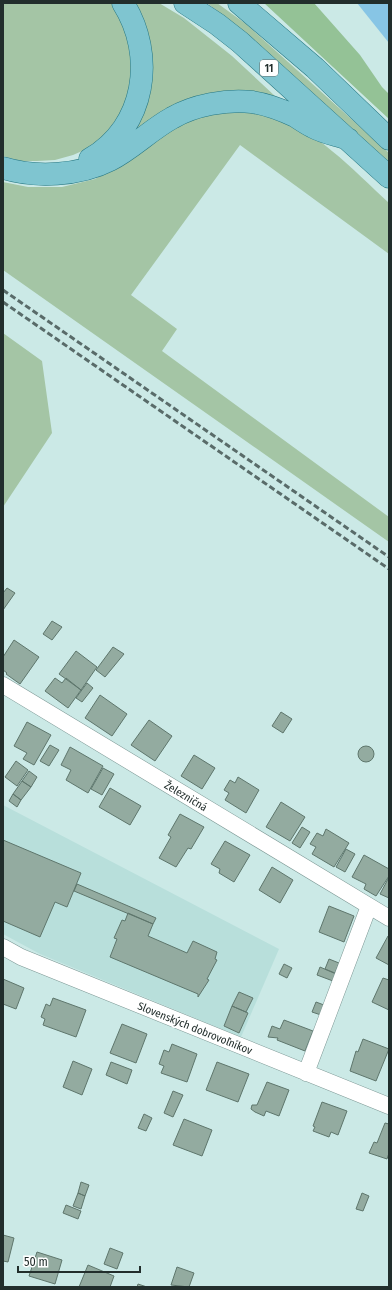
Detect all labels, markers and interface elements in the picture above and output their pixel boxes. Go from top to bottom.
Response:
road number: 11 [260,60,278,76]
street label: Železničná [162,778,210,814]
street label: Slovenských dobrovoľníkov [136,999,254,1057]
scale bar [18,1248,140,1274]
text: 50 m [24,1255,48,1269]

